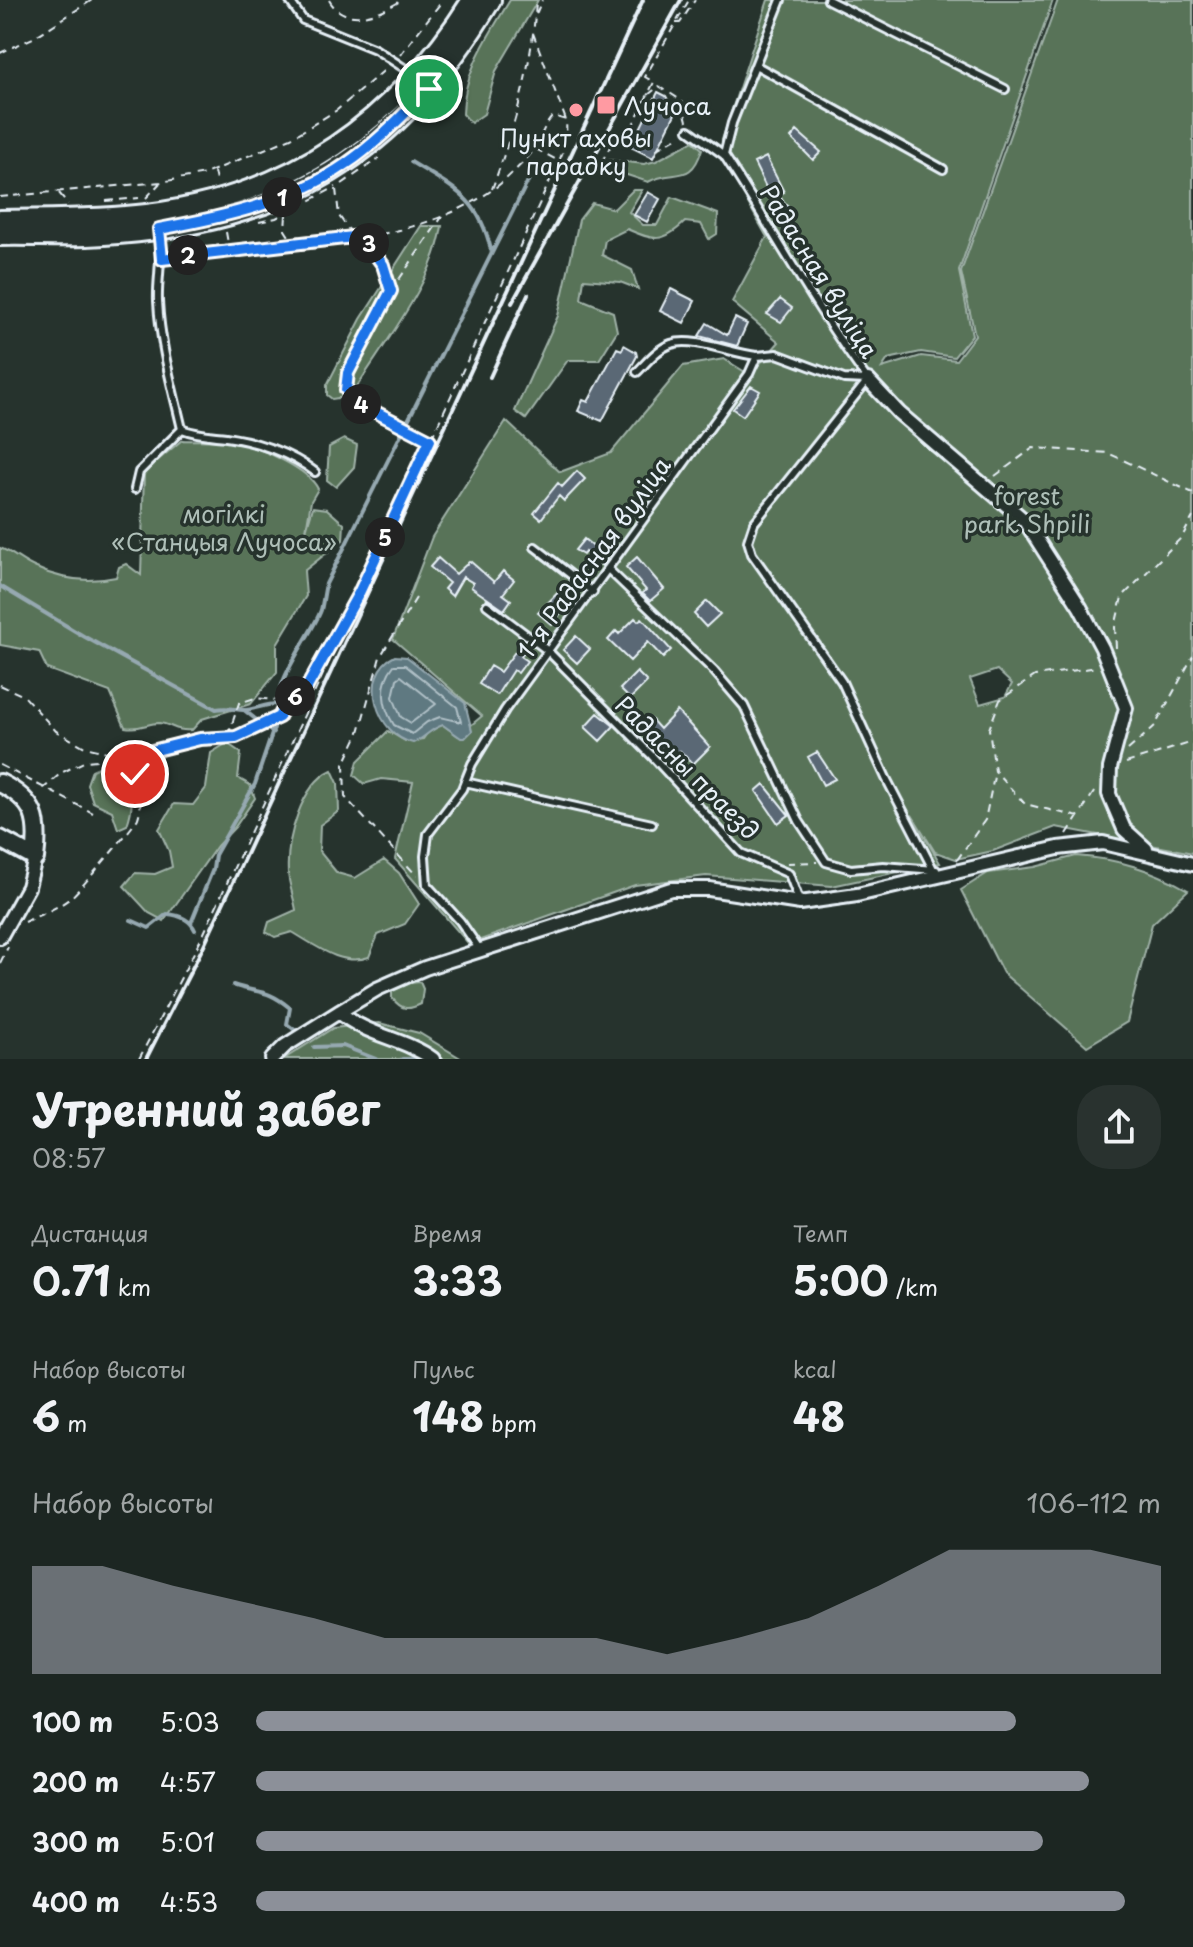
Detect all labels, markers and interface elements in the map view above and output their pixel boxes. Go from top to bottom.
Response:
pin [395,55,463,123]
icon: arrive [407,67,451,111]
place label: Лучоса [624,87,711,123]
marker: Лучоса [595,94,617,116]
marker: Пункт аховы парадку [567,101,585,119]
place label: Пункт аховы парадку [500,119,652,183]
pin: 1 [262,177,302,217]
street label: Радасная вуліца [752,177,888,365]
text: 1 [277,180,287,213]
pin: 3 [349,223,389,263]
text: 3 [362,226,376,259]
pin: 2 [168,235,208,275]
text: 2 [180,238,196,271]
pin: 4 [341,384,381,424]
text: 4 [354,387,368,420]
street label: 1-я Радасная вуліца [507,448,679,665]
park label: forest park Shpili [964,477,1090,541]
park label: могілкі «Станцыя Лучоса» [111,495,337,559]
pin: 5 [365,517,405,557]
text: 5 [378,520,392,553]
pin: 6 [275,676,315,716]
text: 6 [287,679,303,712]
street label: Радасны праезд [608,687,768,847]
pin [101,740,169,808]
icon: check [113,752,157,796]
text: Утренний забег [32,1075,380,1141]
button: share [1077,1085,1161,1169]
text: 08:57 [32,1138,106,1177]
text: Дистанция [32,1216,149,1249]
text: Время [412,1216,483,1249]
text: Темп [793,1216,848,1249]
text: 0.71 [32,1249,111,1310]
text: 3:33 [412,1249,503,1310]
text: 5:00 [793,1249,889,1310]
text: km [111,1270,151,1303]
text: /km [889,1270,938,1303]
text: Набор высоты [32,1352,186,1385]
text: Пульс [412,1352,475,1385]
text: kcal [793,1352,837,1385]
text: 6 [32,1385,60,1446]
text: 148 [412,1385,484,1446]
text: 48 [793,1385,845,1446]
text: m [60,1406,87,1439]
text: bpm [484,1406,537,1439]
text: Набор высоты [32,1483,214,1522]
text: 106–112 m [1027,1483,1161,1522]
text: 100 m [32,1702,113,1741]
text: 5:03 [160,1702,220,1741]
text: 200 m [32,1762,119,1801]
text: 4:57 [160,1762,216,1801]
text: 300 m [32,1822,120,1861]
text: 5:01 [160,1822,215,1861]
text: 400 m [32,1882,120,1921]
text: 4:53 [160,1882,218,1921]

